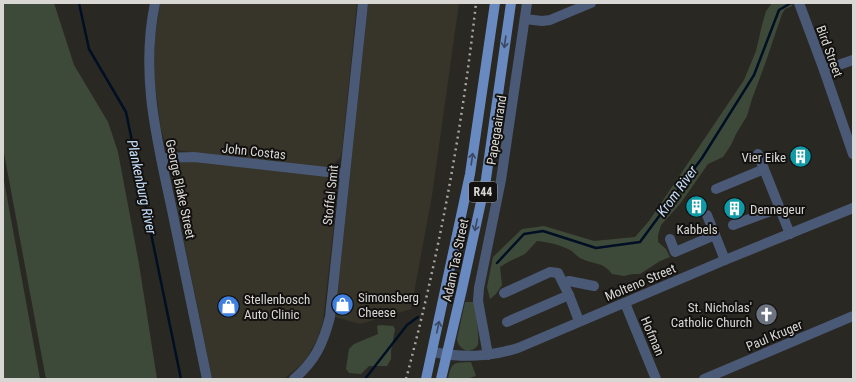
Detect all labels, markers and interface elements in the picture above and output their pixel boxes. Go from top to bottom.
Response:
street label: Bird Street [813,23,846,79]
one-way arrow [501,35,509,48]
street label: Papegaairand [484,94,509,166]
water label: Plankenburg River [124,138,160,237]
street label: George Blake Street [163,138,198,240]
street label: John Costas [221,141,287,162]
building icon: Vier Eike [788,144,814,170]
place label: Vier Eike [741,150,786,165]
one-way arrow [468,153,476,166]
water label: Krom River [653,162,701,219]
street label: Stoffel Smit [320,164,341,226]
road number: R44 [469,182,497,202]
building icon: Kabbels [684,194,710,220]
building icon: Dennegeur [721,196,747,222]
place label: Dennegeur [750,202,805,217]
street label: Adam Tas Street [439,217,472,303]
one-way arrow [471,218,479,231]
place label: Kabbels [676,222,718,237]
street label: Molteno Street [602,261,678,304]
place label: Simonsberg Cheese [358,290,419,320]
shop icon: Simonsberg Cheese [329,291,355,317]
place label: Stellenbosch Auto Clinic [244,292,310,322]
shop icon: Stellenbosch Auto Clinic [215,293,241,319]
place label: St. Nicholas' Catholic Church [671,300,752,330]
church icon: St. Nicholas' Catholic Church [754,301,780,327]
street label: Hofman [638,314,667,358]
street label: Paul Kruger [744,317,805,354]
one-way arrow [435,321,443,334]

